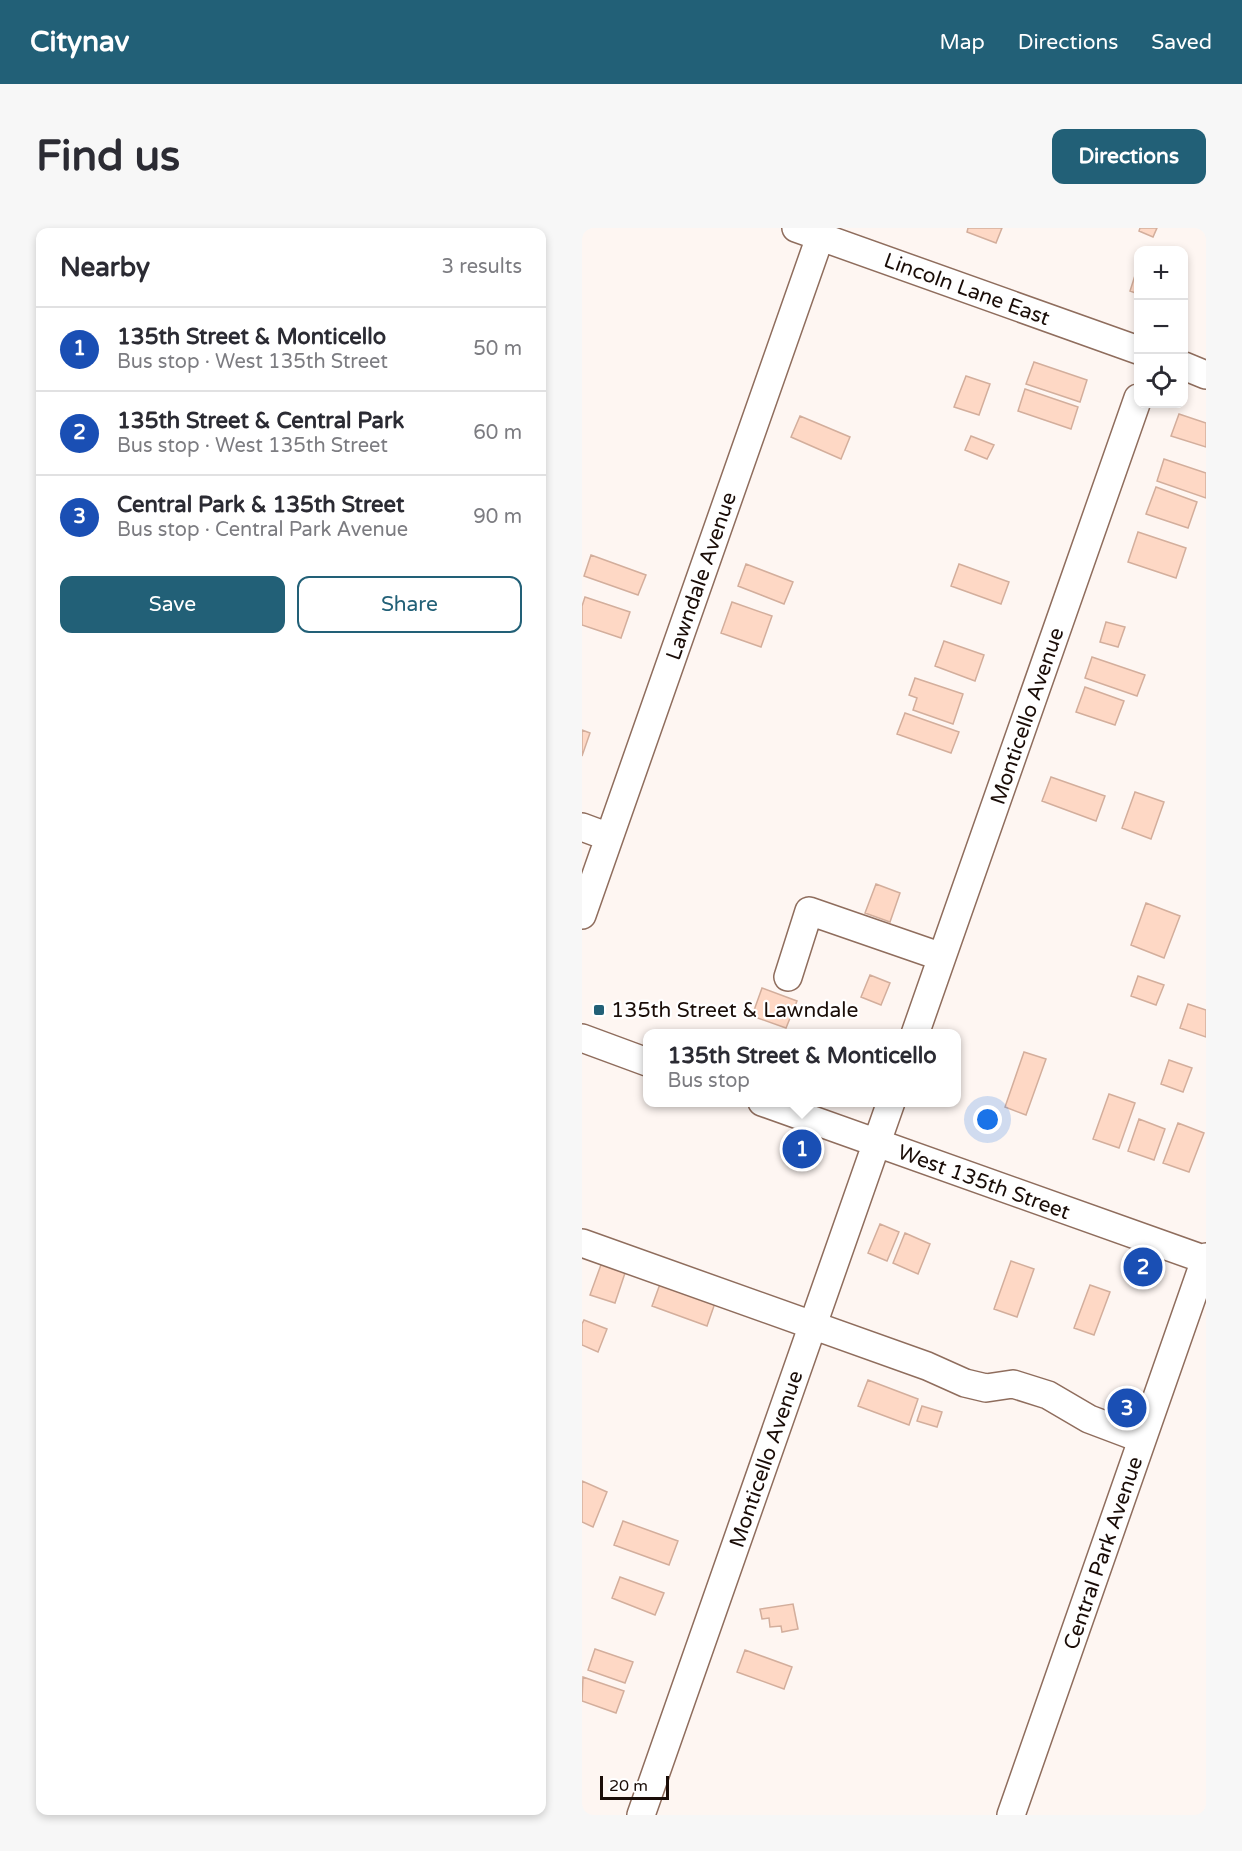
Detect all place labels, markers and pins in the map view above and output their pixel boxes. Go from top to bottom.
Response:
place label: 135th Street & Lawndale [611,998,859,1023]
marker: 135th Street & Lawndale [592,1003,606,1017]
pin: 1 [782,1126,822,1172]
pin: 2 [1124,1244,1162,1290]
pin: 3 [1108,1386,1146,1430]

